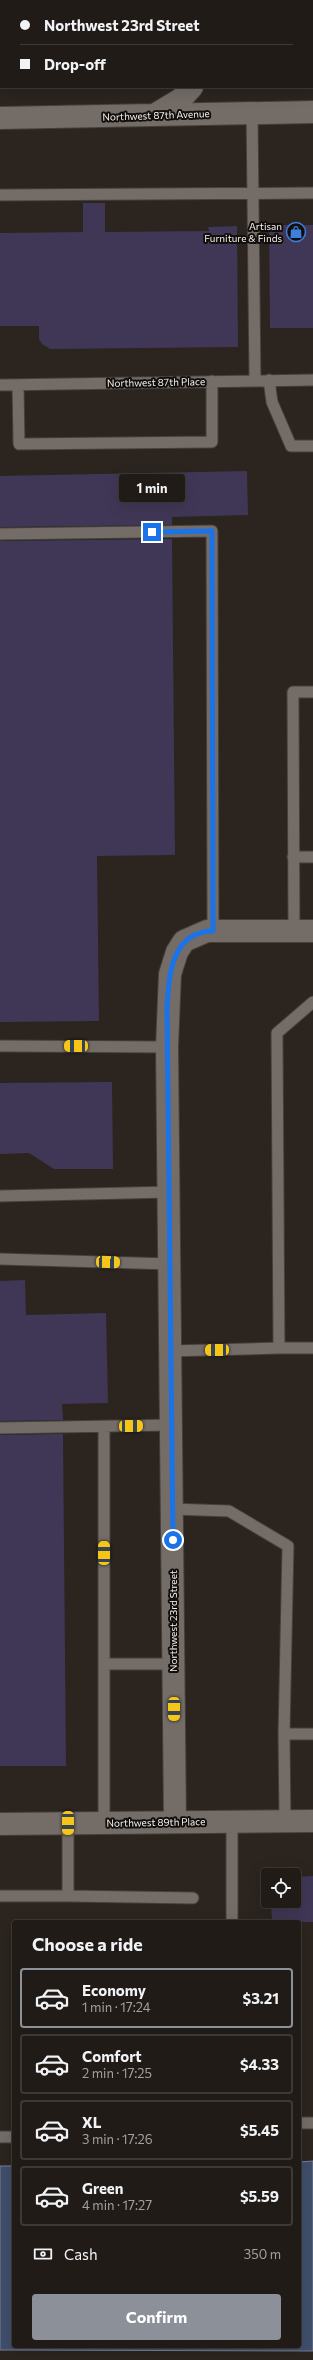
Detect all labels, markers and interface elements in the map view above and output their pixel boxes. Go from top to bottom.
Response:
text: Northwest 23rd Street [44,16,200,34]
text: Drop-off [44,55,106,73]
street label: Northwest 87th Avenue [102,107,210,123]
place label: Artisan Furniture & Finds [204,220,282,244]
shop icon: Artisan Furniture & Finds [285,221,307,243]
street label: Northwest 87th Place [107,375,205,389]
callout: 1 min [119,474,185,502]
text: 1 min [137,480,167,496]
route end [143,523,161,541]
car [64,1040,88,1052]
car [96,1256,120,1268]
car [205,1344,229,1356]
car [119,1420,143,1432]
route start [164,1531,182,1549]
car [98,1541,110,1565]
street label: Northwest 23rd Street [167,1570,179,1672]
car [168,1697,180,1721]
car [62,1811,74,1835]
street label: Northwest 89th Place [106,1815,206,1829]
map controls [261,1868,301,1908]
button: locate [261,1868,301,1908]
text: Choose a ride [32,1933,143,1955]
icon: car [34,1980,70,2016]
text: Economy [82,1981,146,1999]
text: $3.21 [243,1989,279,2007]
text: 1 min · 17:24 [82,1999,151,2015]
icon: car [34,2046,70,2082]
text: Comfort [82,2047,142,2065]
text: $4.33 [240,2055,279,2073]
text: 2 min · 17:25 [82,2065,152,2081]
icon: car [34,2112,70,2148]
text: XL [82,2113,101,2131]
text: $5.45 [240,2121,279,2139]
text: 3 min · 17:26 [82,2131,153,2147]
icon: car [34,2178,70,2214]
text: Green [82,2179,123,2197]
text: $5.59 [240,2187,279,2205]
text: 4 min · 17:27 [82,2197,152,2213]
icon: cash [32,2243,54,2265]
text: Cash [64,2245,98,2263]
text: 350 m [244,2246,281,2262]
button: Confirm [32,2294,281,2340]

